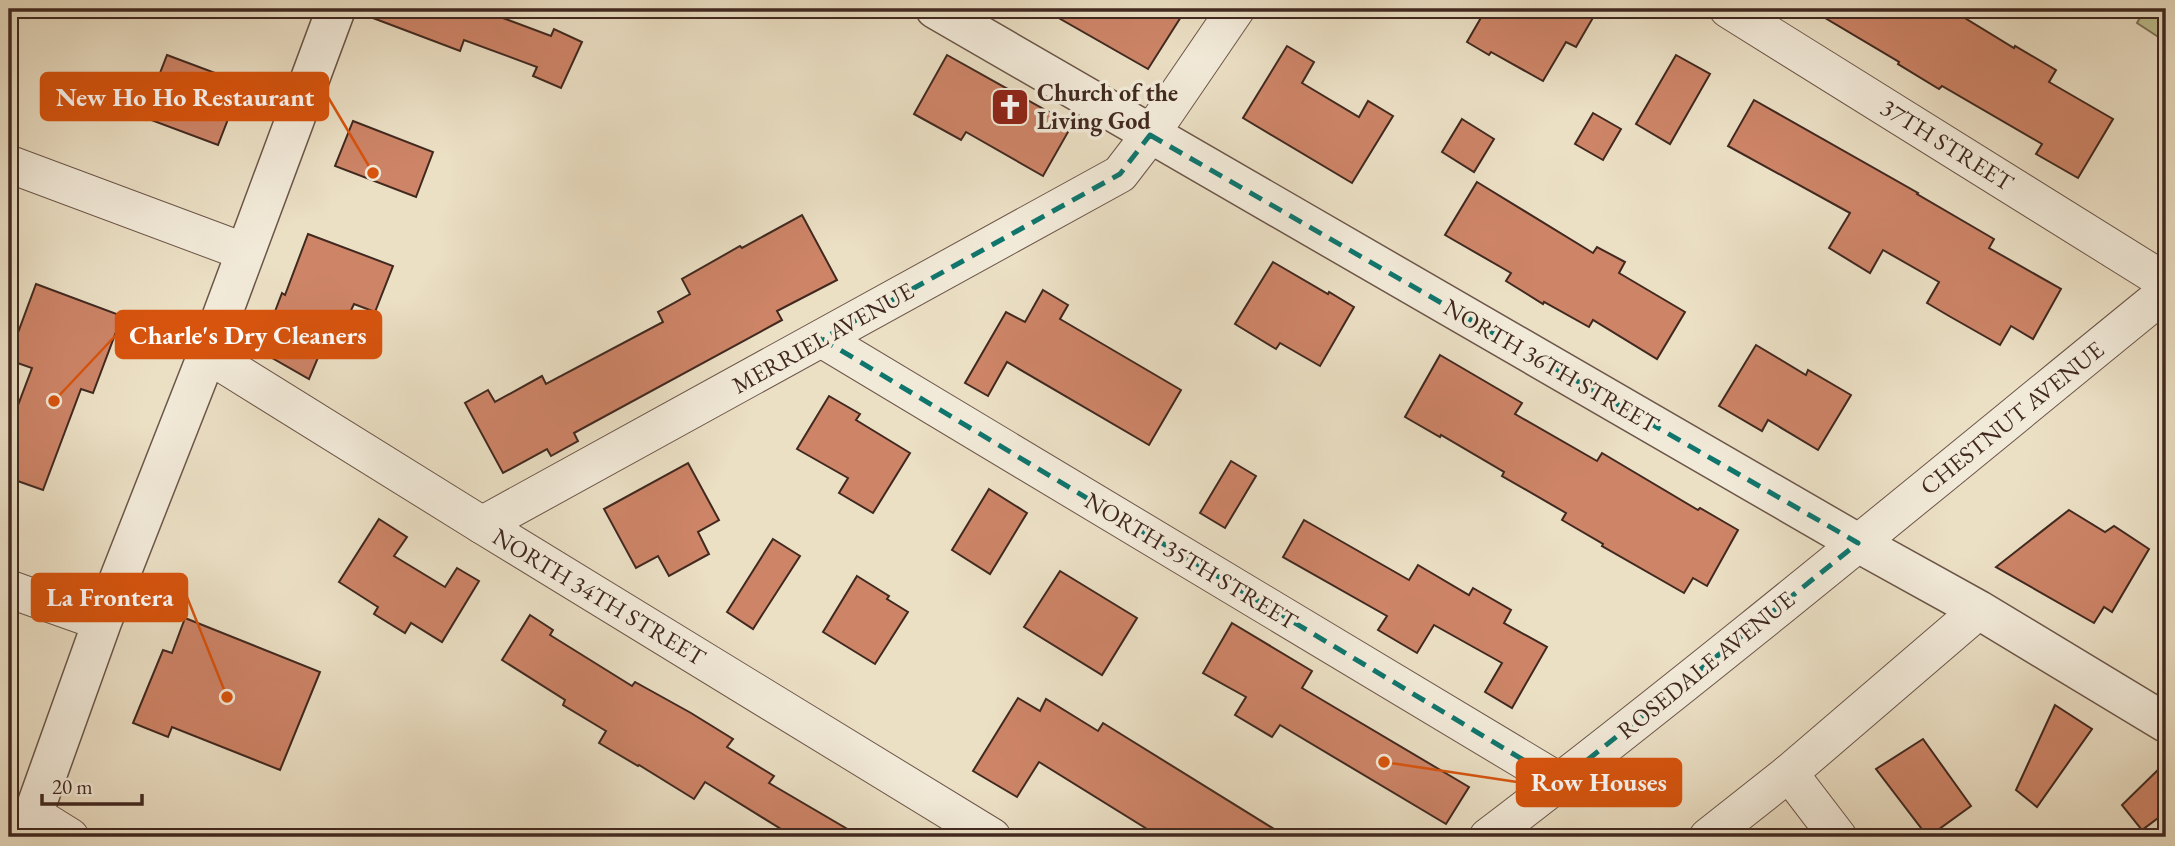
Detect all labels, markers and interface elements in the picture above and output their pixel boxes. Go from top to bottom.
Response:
callout: New Ho Ho Restaurant [41,73,328,120]
place label: Church of the Living God [1037,77,1178,137]
text: New Ho Ho Restaurant [56,80,314,114]
church icon: Church of the Living God [989,86,1031,128]
street label: 37TH STREET [1875,91,2020,198]
street label: MERRIEL AVENUE [726,275,919,400]
street label: NORTH 36TH STREET [1438,291,1665,440]
callout: Charle's Dry Cleaners [116,311,381,358]
text: Charle's Dry Cleaners [129,318,367,352]
street label: CHESTNUT AVENUE [1913,334,2110,501]
street label: NORTH 35TH STREET [1079,485,1304,637]
street label: NORTH 34TH STREET [487,521,712,673]
callout: La Frontera [32,574,187,621]
text: La Frontera [46,580,174,614]
street label: ROSEDALE AVENUE [1611,583,1801,746]
callout: Row Houses [1517,759,1681,806]
scale bar [42,762,142,806]
text: Row Houses [1531,765,1667,799]
text: 20 m [52,773,93,800]

